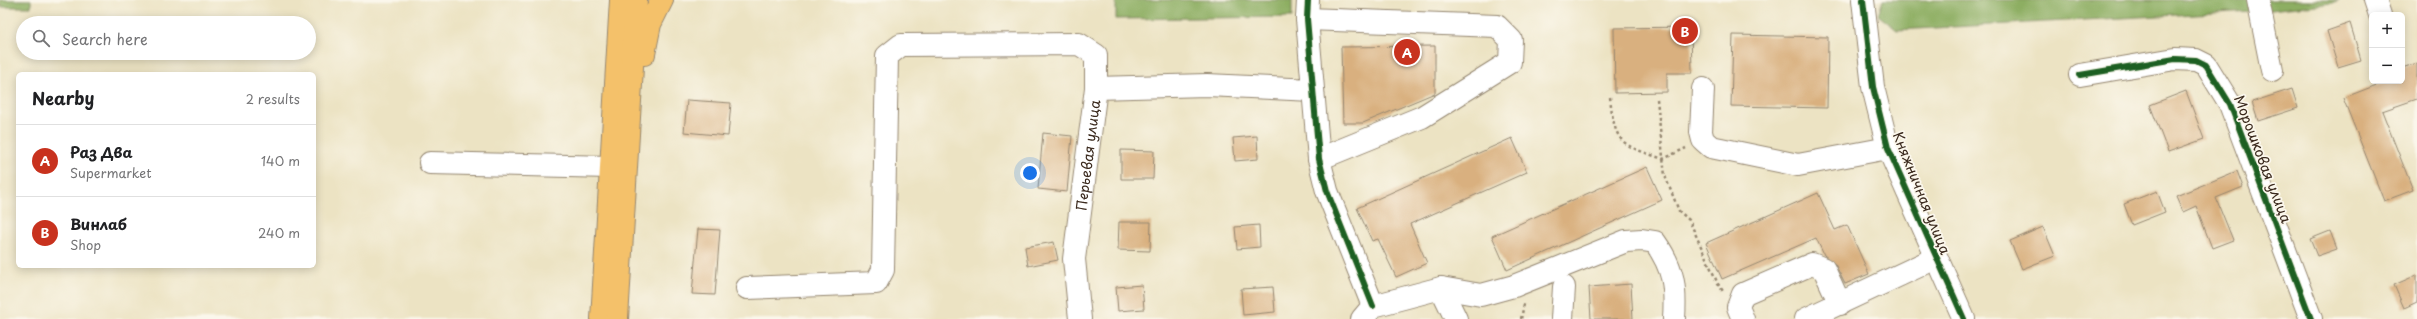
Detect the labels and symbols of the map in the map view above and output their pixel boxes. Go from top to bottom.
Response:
pin: B [1672,16,1698,46]
pin: A [1394,37,1420,67]
street label: Морошковая улица [2229,92,2297,226]
street label: Перьевая улица [1070,98,1105,212]
street label: Княжничная улица [1888,128,1956,258]
your location [1020,163,1040,183]

